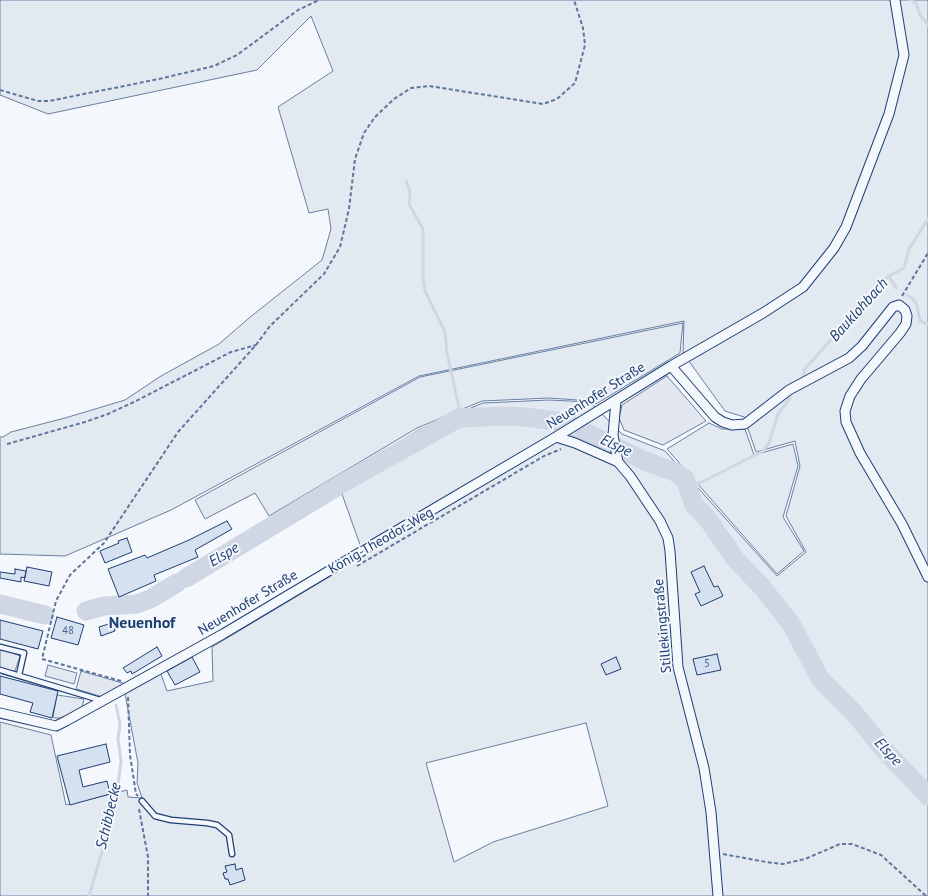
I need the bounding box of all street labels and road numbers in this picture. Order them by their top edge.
street label: Neuenhofer Straße [544,359,648,433]
street label: König-Theodor-Weg [326,504,436,578]
street label: Neuenhofer Straße [195,567,301,639]
street label: Stillekingstraße [651,578,675,674]

